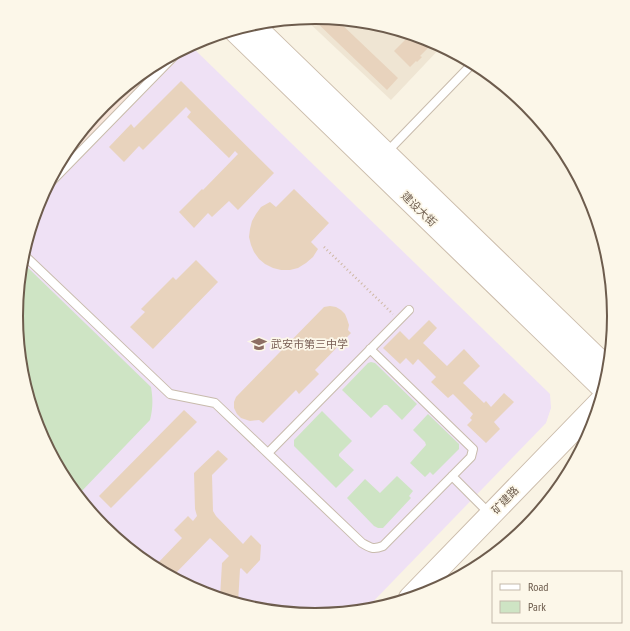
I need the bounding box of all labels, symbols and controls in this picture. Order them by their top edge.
street label: 建设大街 [398,189,440,229]
school or university icon: 武安市第三中学 [250,335,268,353]
place label: 武安市第三中学 [271,337,348,351]
street label: 矿建路 [489,483,521,517]
legend [492,571,622,623]
text: Road [528,579,548,594]
text: Park [528,599,546,614]

